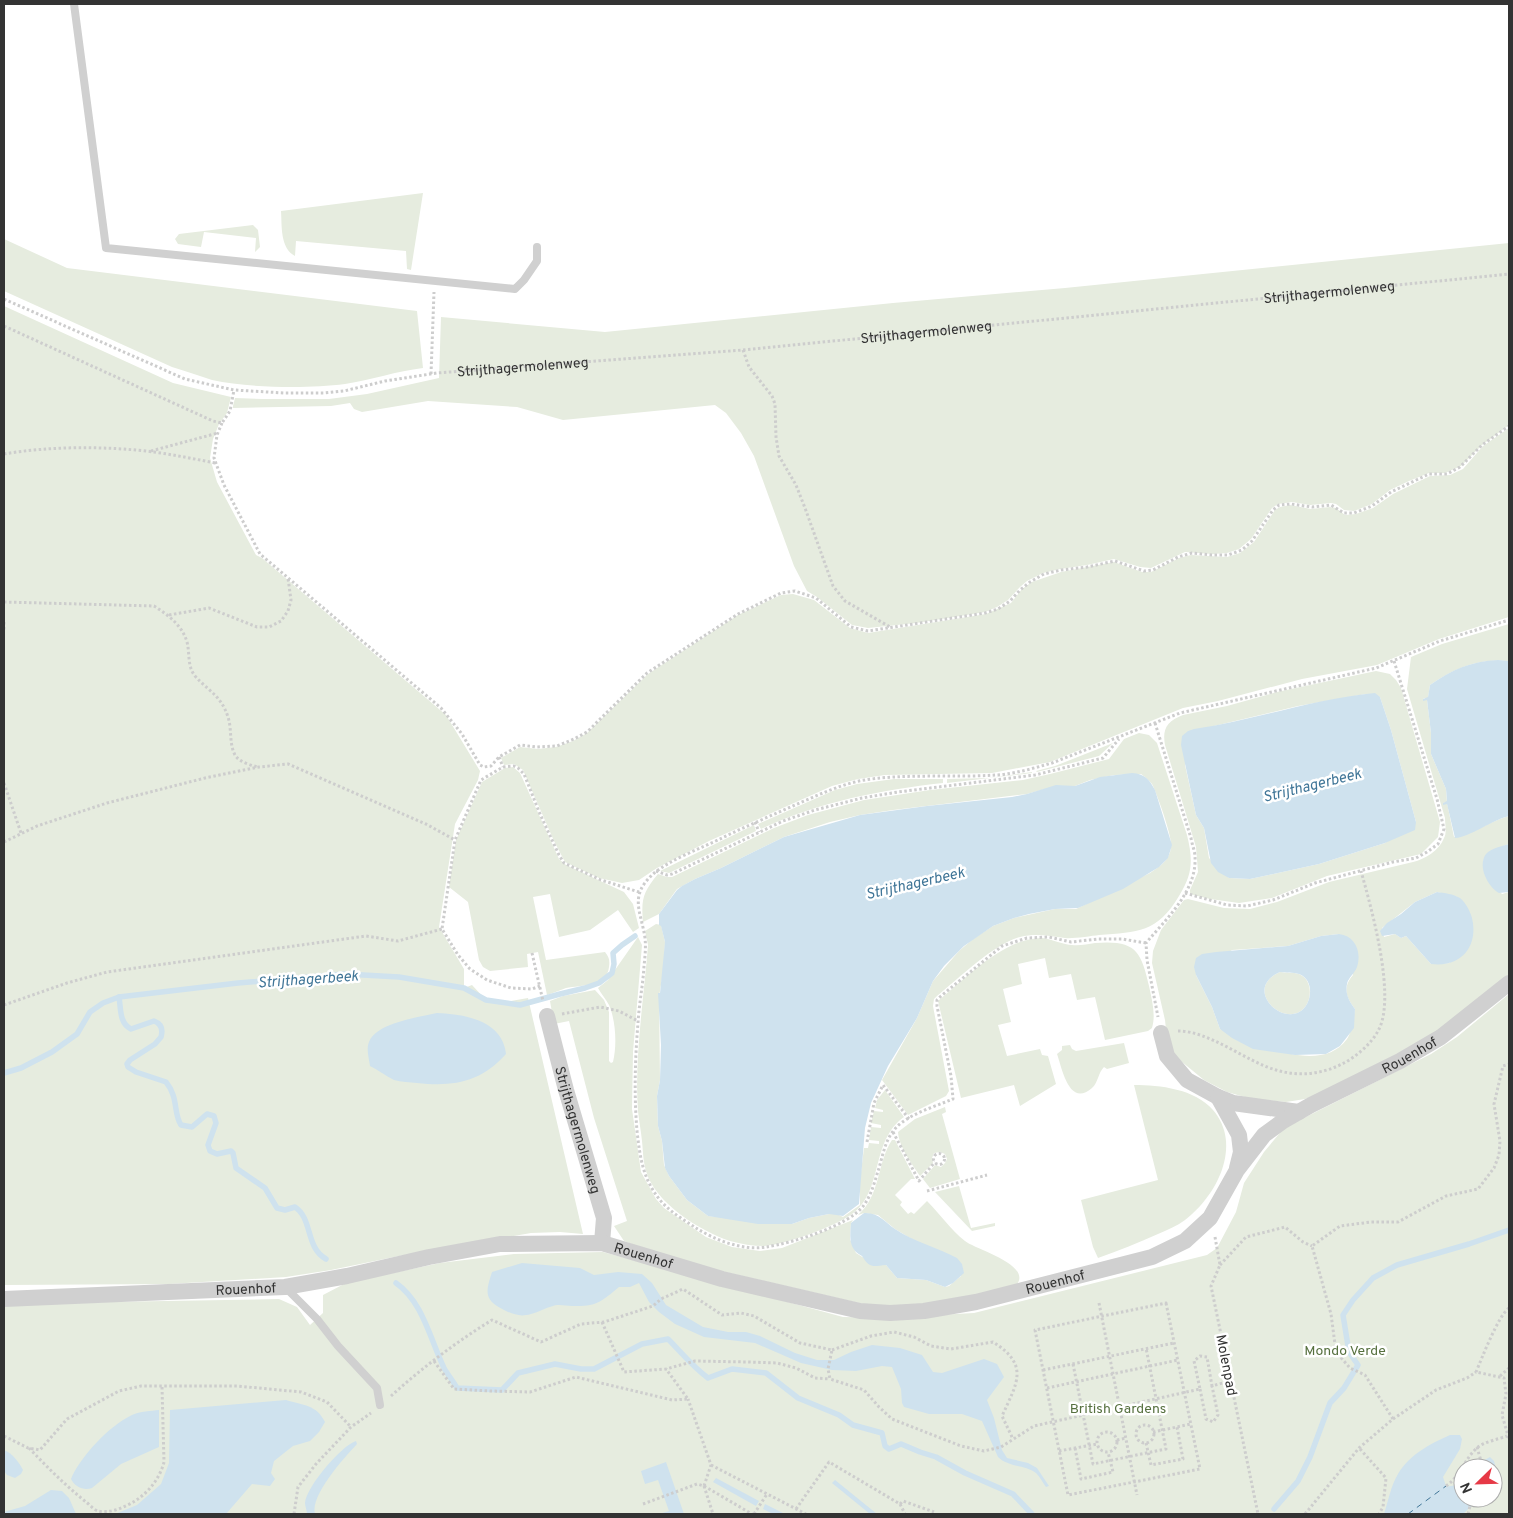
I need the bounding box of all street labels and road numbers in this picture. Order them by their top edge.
street label: Strijthagermolenweg [1263,278,1396,308]
street label: Strijthagermolenweg [860,318,993,348]
street label: Strijthagermolenweg [456,355,589,381]
street label: Rouenhof [1379,1034,1441,1079]
street label: Strijthagermolenweg [550,1065,603,1196]
street label: Rouenhof [612,1240,675,1274]
street label: Rouenhof [1024,1267,1087,1299]
street label: Rouenhof [215,1280,277,1300]
street label: Molenpad [1211,1333,1240,1397]

